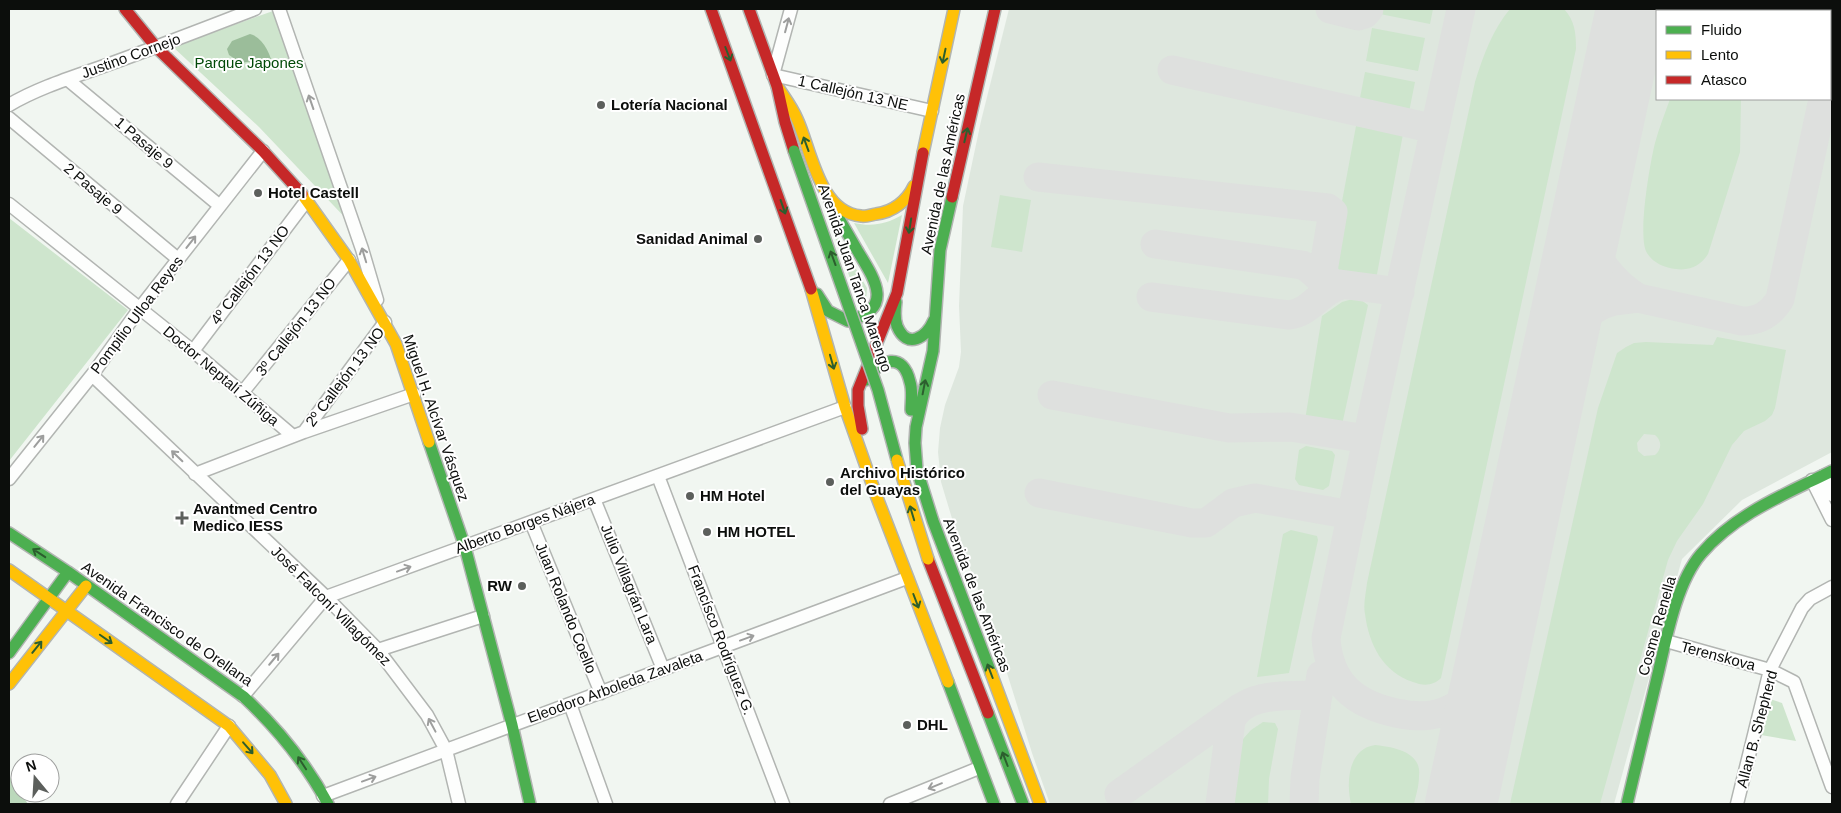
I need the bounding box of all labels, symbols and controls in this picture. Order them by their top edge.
legend [1656,10,1831,100]
one-way arrow [782,17,792,33]
text: Fluido [1701,21,1742,38]
street label: Justino Cornejo [79,30,183,81]
text: Lento [1701,46,1739,63]
one-way arrow [724,47,733,62]
one-way arrow [939,48,948,64]
park label: Parque Japones [194,54,304,71]
text: Atasco [1701,71,1747,88]
street label: 1 Callejón 13 NE [796,72,910,113]
street label: Avenida de las Américas [917,92,968,256]
one-way arrow [306,94,316,110]
place label: Lotería Nacional [611,96,728,113]
marker: Lotería Nacional [595,99,607,111]
street label: 1 Pasaje 9 [112,113,177,172]
one-way arrow [962,127,972,143]
one-way arrow [801,137,810,152]
street label: 2 Pasaje 9 [61,159,126,218]
street label: Avenida Juan Tanca Marengo [815,181,896,374]
place label: Hotel Castell [268,184,359,201]
marker: Hotel Castell [252,187,264,199]
one-way arrow [779,199,788,215]
one-way arrow [904,218,914,234]
street label: 4º Callejón 13 NO [207,222,292,328]
place label: Sanidad Animal [636,230,748,247]
marker: Sanidad Animal [752,233,764,245]
one-way arrow [186,236,197,249]
one-way arrow [359,248,369,264]
one-way arrow [828,251,837,266]
street label: Pompilio Ulloa Reyes [87,253,186,377]
street label: 3º Callejón 13 NO [252,274,339,379]
street label: Doctor Neptalí Zúñiga [160,322,283,429]
street label: 2º Callejón 13 NO [302,324,387,430]
street label: Miguel H. Alcívar Vásquez [400,332,473,503]
one-way arrow [828,354,838,370]
one-way arrow [920,380,929,396]
one-way arrow [34,434,45,447]
one-way arrow [171,450,183,462]
place label: Archivo Histórico del Guayas [840,464,965,498]
marker: Archivo Histórico del Guayas [824,476,836,488]
place label: HM Hotel [700,487,765,504]
street label: Alberto Borges Nájera [453,490,598,557]
marker: HM Hotel [684,490,696,502]
place label: Avantmed Centro Medico IESS [193,500,317,534]
one-way arrow [907,506,917,522]
marker: Avantmed Centro Medico IESS [175,511,189,525]
street label: Avenida de las Américas [940,515,1015,674]
street label: Julio Villagrán Lara [598,522,661,647]
place label: HM HOTEL [717,523,795,540]
marker: HM HOTEL [701,526,713,538]
street label: Juan Rolando Coello [532,540,600,676]
street label: José Falconí Villagómez [268,542,395,669]
one-way arrow [32,547,46,557]
street label: Avenida Francisco de Orellana [79,558,257,690]
street label: Francísco Rodríguez G. [685,562,758,717]
one-way arrow [395,564,411,573]
street label: Cosme Renella [1634,574,1679,677]
place label: RW [487,577,513,594]
marker: RW [516,580,528,592]
one-way arrow [912,593,921,608]
one-way arrow [739,633,754,642]
one-way arrow [98,634,112,644]
street label: Terenskova [1679,637,1758,674]
one-way arrow [32,641,43,654]
street label: Eleodoro Arboleda Zavaleta [525,647,705,726]
one-way arrow [269,652,280,665]
one-way arrow [985,664,995,679]
street label: Allan B. Shepherd [1733,668,1780,789]
place label: DHL [917,716,948,733]
one-way arrow [427,719,437,733]
marker: DHL [901,719,913,731]
one-way arrow [242,742,253,755]
one-way arrow [1000,752,1010,767]
north arrow [10,753,60,803]
text: N [24,756,38,775]
one-way arrow [297,756,307,770]
one-way arrow [361,774,376,783]
one-way arrow [928,782,943,791]

